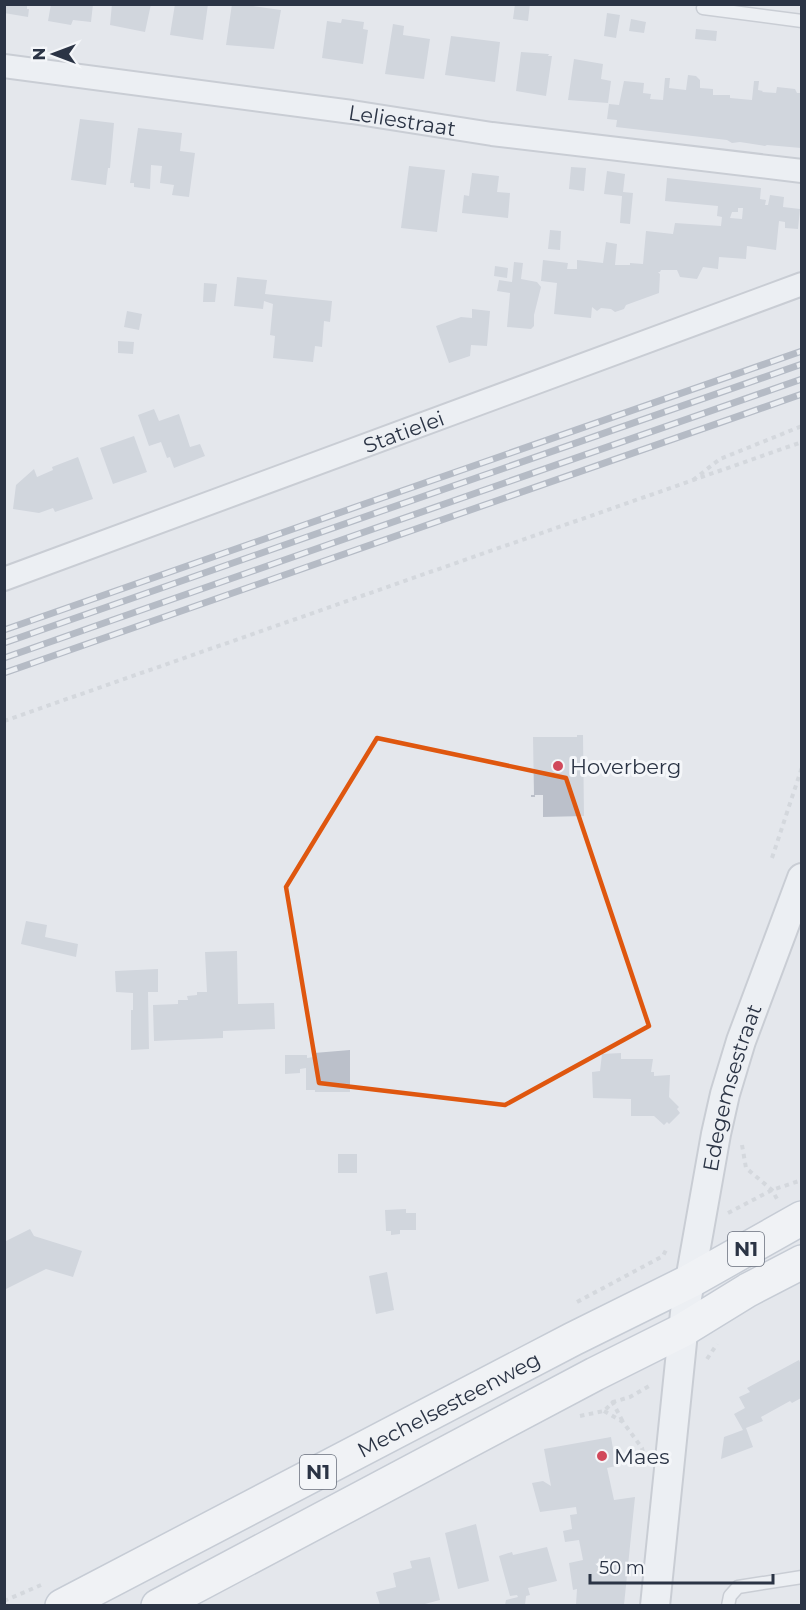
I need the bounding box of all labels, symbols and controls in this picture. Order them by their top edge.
north arrow [24,24,84,84]
text: N [30,48,49,60]
street label: Leliestraat [347,99,458,141]
street label: Statielei [360,405,447,458]
place label: Hoverberg [570,754,681,779]
marker: Hoverberg [551,759,565,773]
street label: Edegemsestraat [697,1000,766,1173]
road number: N1 [728,1232,764,1266]
street label: Mechelsesteenweg [353,1346,544,1462]
place label: Maes [614,1444,669,1469]
marker: Maes [595,1449,609,1463]
road number: N1 [300,1455,336,1489]
scale bar [590,1547,773,1585]
text: 50 m [599,1557,645,1579]

